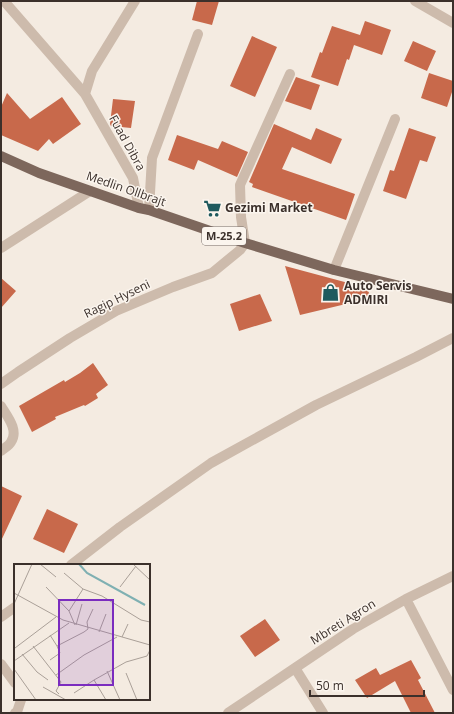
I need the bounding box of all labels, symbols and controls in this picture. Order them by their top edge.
street label: Fuad Dibra [105,112,150,174]
street label: Medlin Ollbrajt [84,167,168,210]
supermarket icon: Gezimi Market [202,198,222,218]
place label: Gezimi Market [225,199,313,216]
road number: M-25.2 [202,227,246,245]
street label: Ragip Hyseni [81,275,153,322]
place label: Auto Servis ADMIRI [344,277,412,308]
shop icon: Auto Servis ADMIRI [321,283,341,303]
inset map [14,564,150,700]
street label: Mbreti Agron [307,595,379,648]
scale bar [310,672,424,698]
text: 50 m [316,677,344,694]

